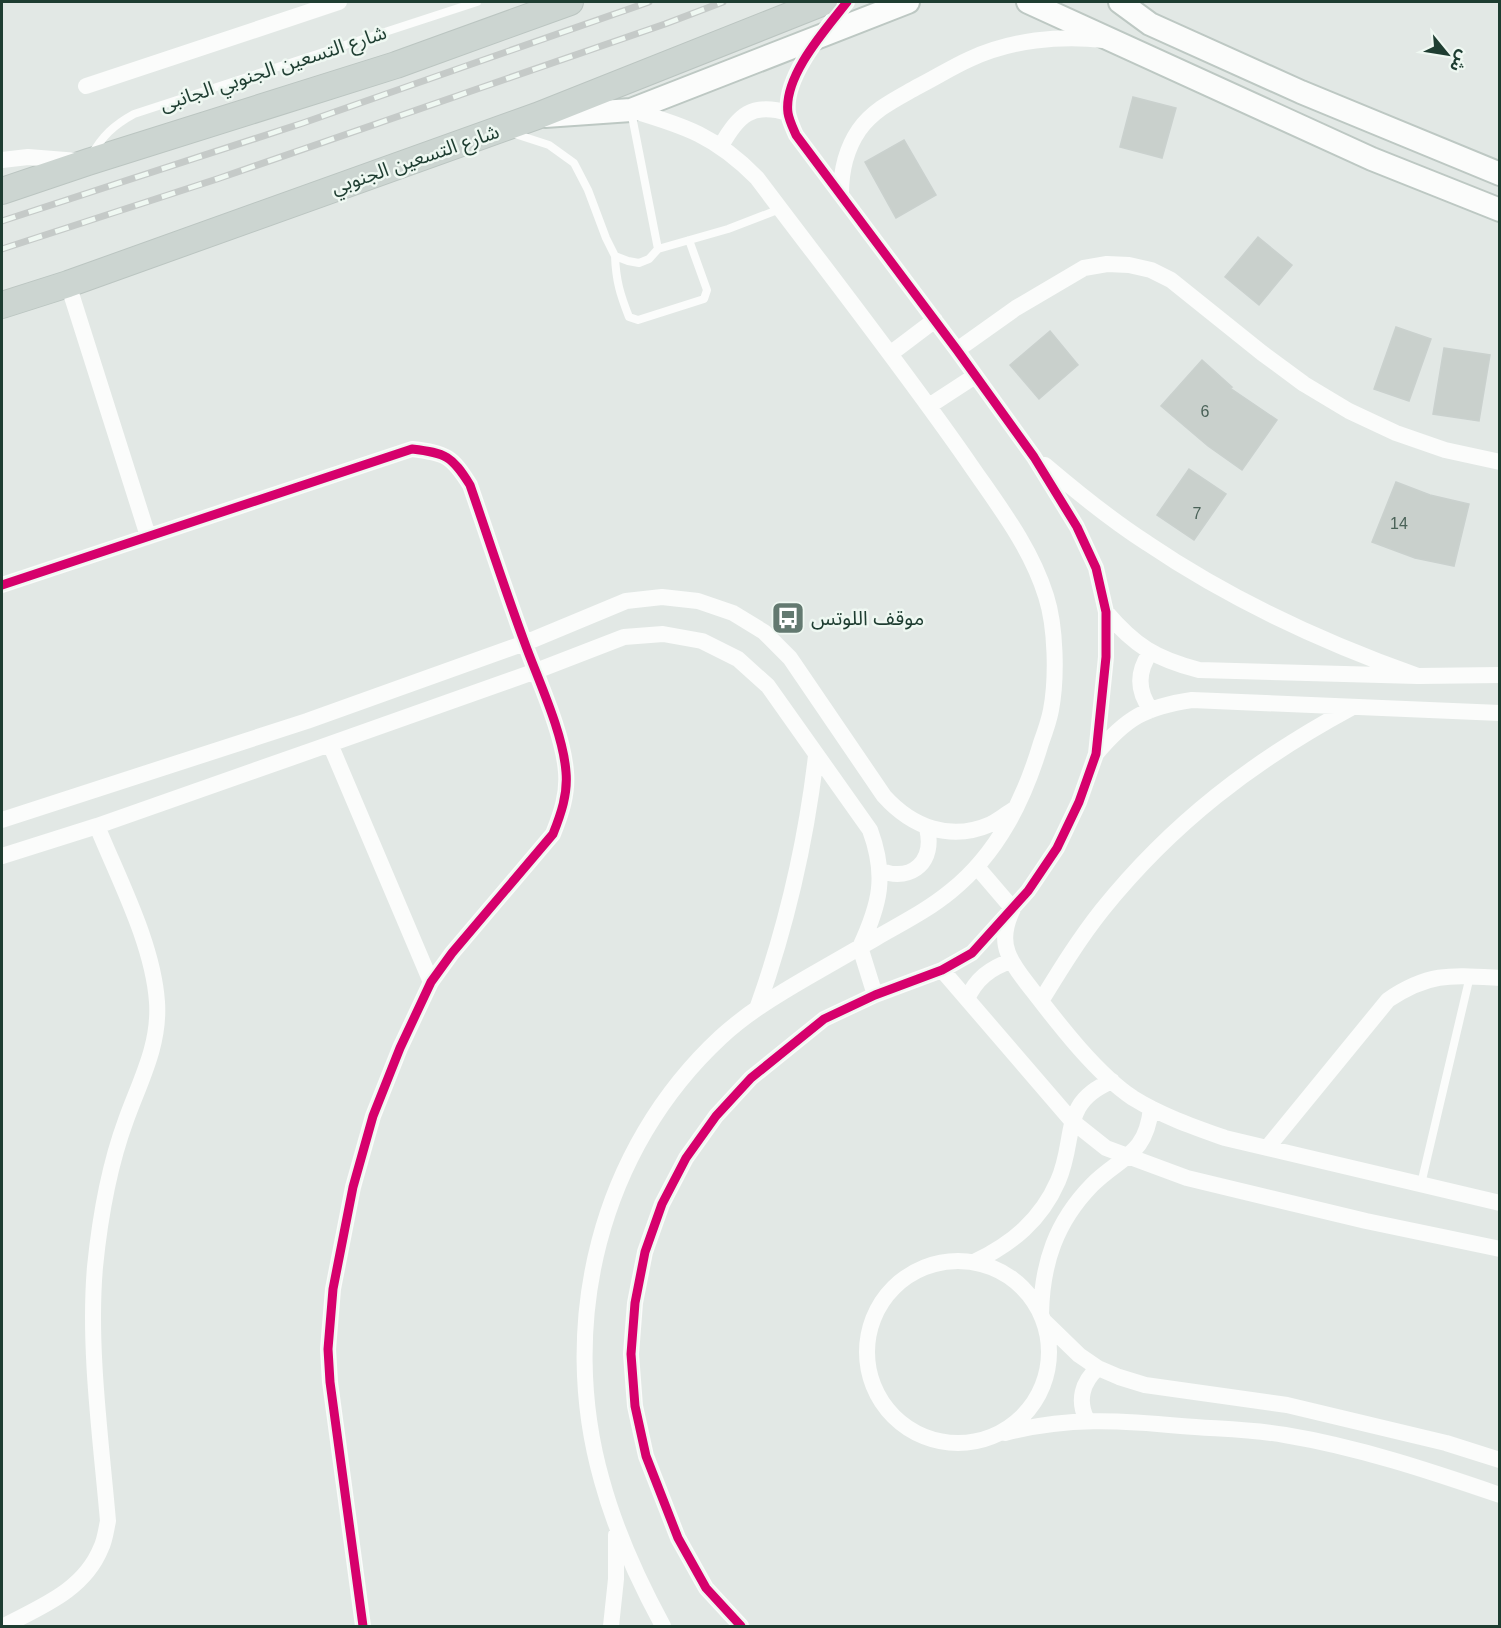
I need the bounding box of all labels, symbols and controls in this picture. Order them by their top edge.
street label: شارع التسعين الجنوبي الجانبى [157,21,391,120]
north arrow [1417,24,1477,84]
text: ش [1446,47,1472,75]
street label: شارع التسعين الجنوبي [328,120,503,202]
house number: 6 [1201,403,1210,420]
house number: 7 [1193,505,1202,522]
house number: 14 [1390,515,1408,532]
bus stop icon: موقف اللوتس [770,600,806,636]
place label: موقف اللوتس [811,607,924,630]

